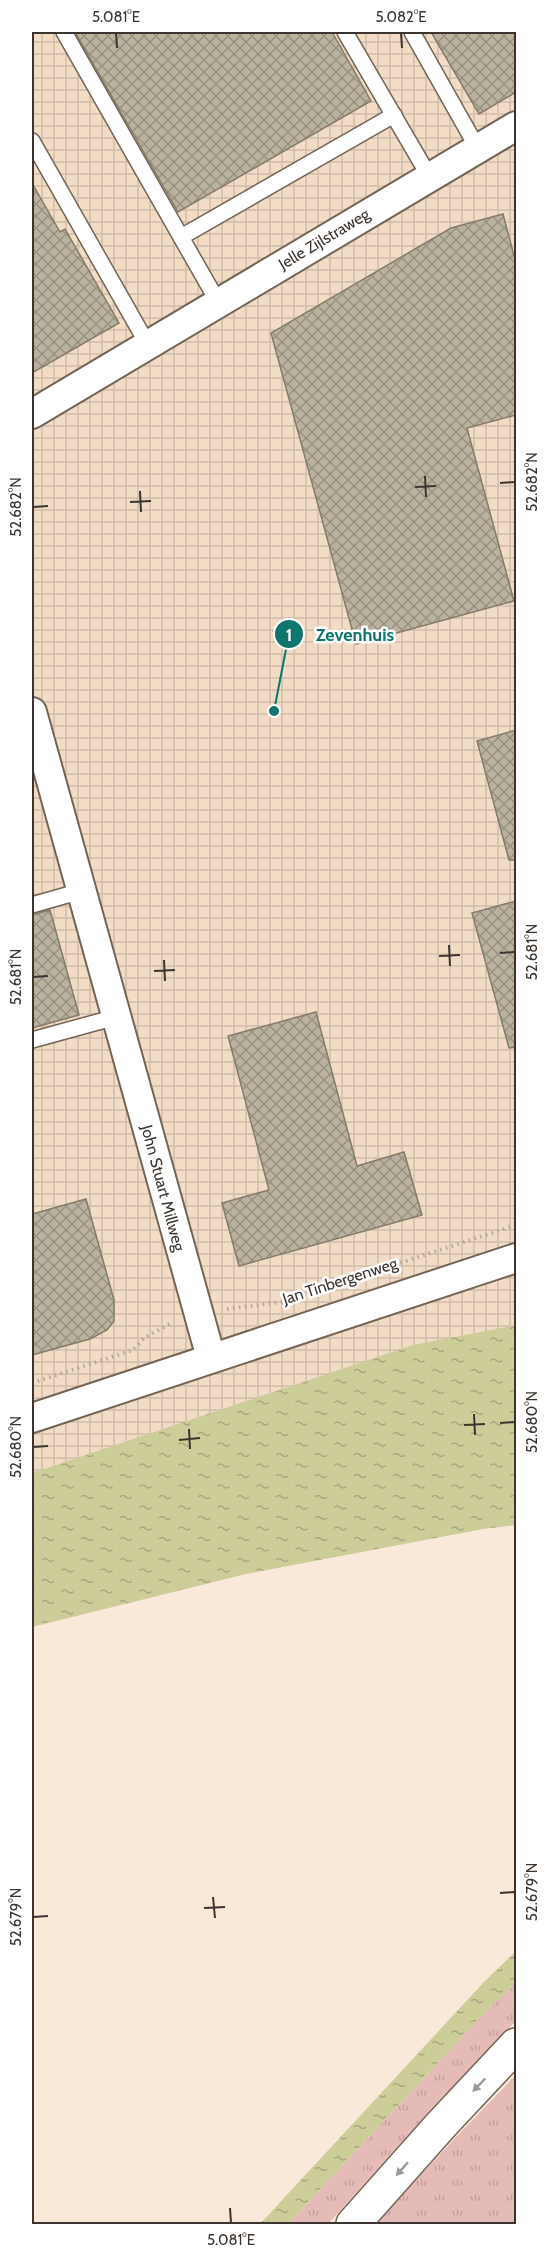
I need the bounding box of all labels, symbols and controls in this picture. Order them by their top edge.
text: 5.081°E [92,8,140,26]
text: 5.082°E [375,8,427,26]
street label: Jelle Zijlstraweg [274,204,374,274]
text: 52.682°N [523,452,541,512]
text: 52.682°N [7,477,25,537]
callout: Zevenhuis [274,616,406,652]
text: 1 [286,624,292,646]
text: Zevenhuis [316,624,395,646]
text: 52.681°N [523,924,541,980]
text: 52.681°N [7,949,25,1005]
street label: John Stuart Millweg [137,1122,189,1254]
street label: Jan Tinbergenweg [279,1253,401,1309]
text: 52.680°N [523,1391,541,1453]
text: 52.680°N [7,1416,25,1478]
text: 52.679°N [523,1863,541,1921]
text: 52.679°N [7,1888,25,1946]
one-way arrow [472,2078,486,2092]
one-way arrow [396,2161,409,2176]
text: 5.081°E [207,2231,255,2249]

